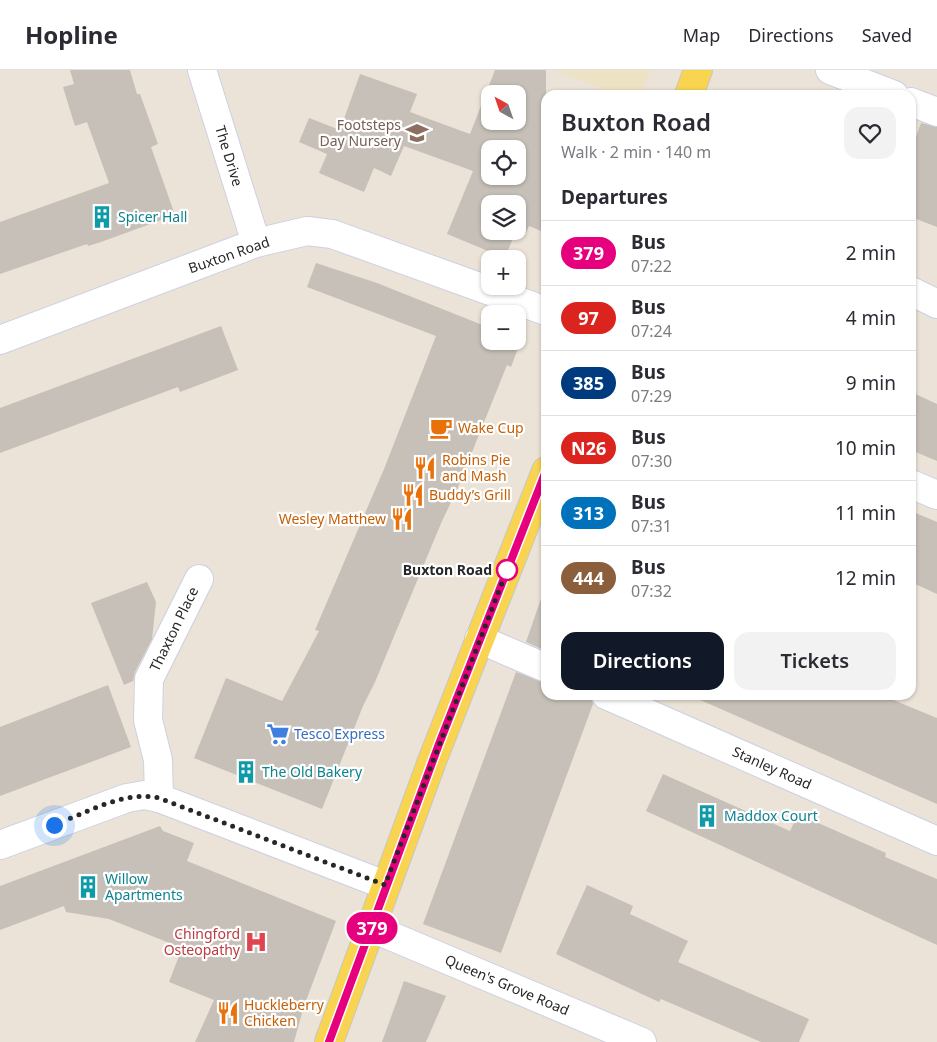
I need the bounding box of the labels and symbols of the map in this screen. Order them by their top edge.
north arrow [481,85,526,130]
place label: Footsteps Day Nursery [320,115,402,150]
school or university icon: Footsteps Day Nursery [404,120,430,146]
street label: The Drive [211,123,248,189]
building icon: Spicer Hall [89,204,115,230]
place label: Spicer Hall [118,207,187,226]
street label: Buxton Road [186,232,272,277]
cafe icon: Wake Cup [428,415,454,441]
place label: Wake Cup [458,418,524,437]
place label: Robins Pie and Mash [442,450,510,485]
restaurant icon: Robins Pie and Mash [412,455,438,481]
restaurant icon: Buddy’s Grill [400,482,426,508]
place label: Buddy’s Grill [429,485,511,504]
restaurant icon: Wesley Matthew [389,506,415,532]
place label: Wesley Matthew [279,509,386,528]
marker: Buxton Road [496,559,518,581]
place label: Buxton Road [403,560,492,579]
street label: Thaxton Place [145,583,202,674]
supermarket icon: Tesco Express [265,721,291,747]
place label: Tesco Express [294,724,385,743]
street label: Stanley Road [730,742,815,793]
building icon: The Old Bakery [233,759,259,785]
place label: The Old Bakery [262,762,363,781]
building icon: Maddox Court [694,803,720,829]
place label: Maddox Court [724,806,818,825]
your location [42,813,67,838]
place label: Willow Apartments [105,869,183,904]
building icon: Willow Apartments [75,874,101,900]
line badge: 379 [343,912,401,944]
place label: Chingford Osteopathy [164,924,241,959]
hospital icon: Chingford Osteopathy [243,929,269,955]
street label: Queen's Grove Road [442,950,572,1019]
place label: Huckleberry Chicken [244,995,325,1030]
restaurant icon: Huckleberry Chicken [215,1000,241,1026]

